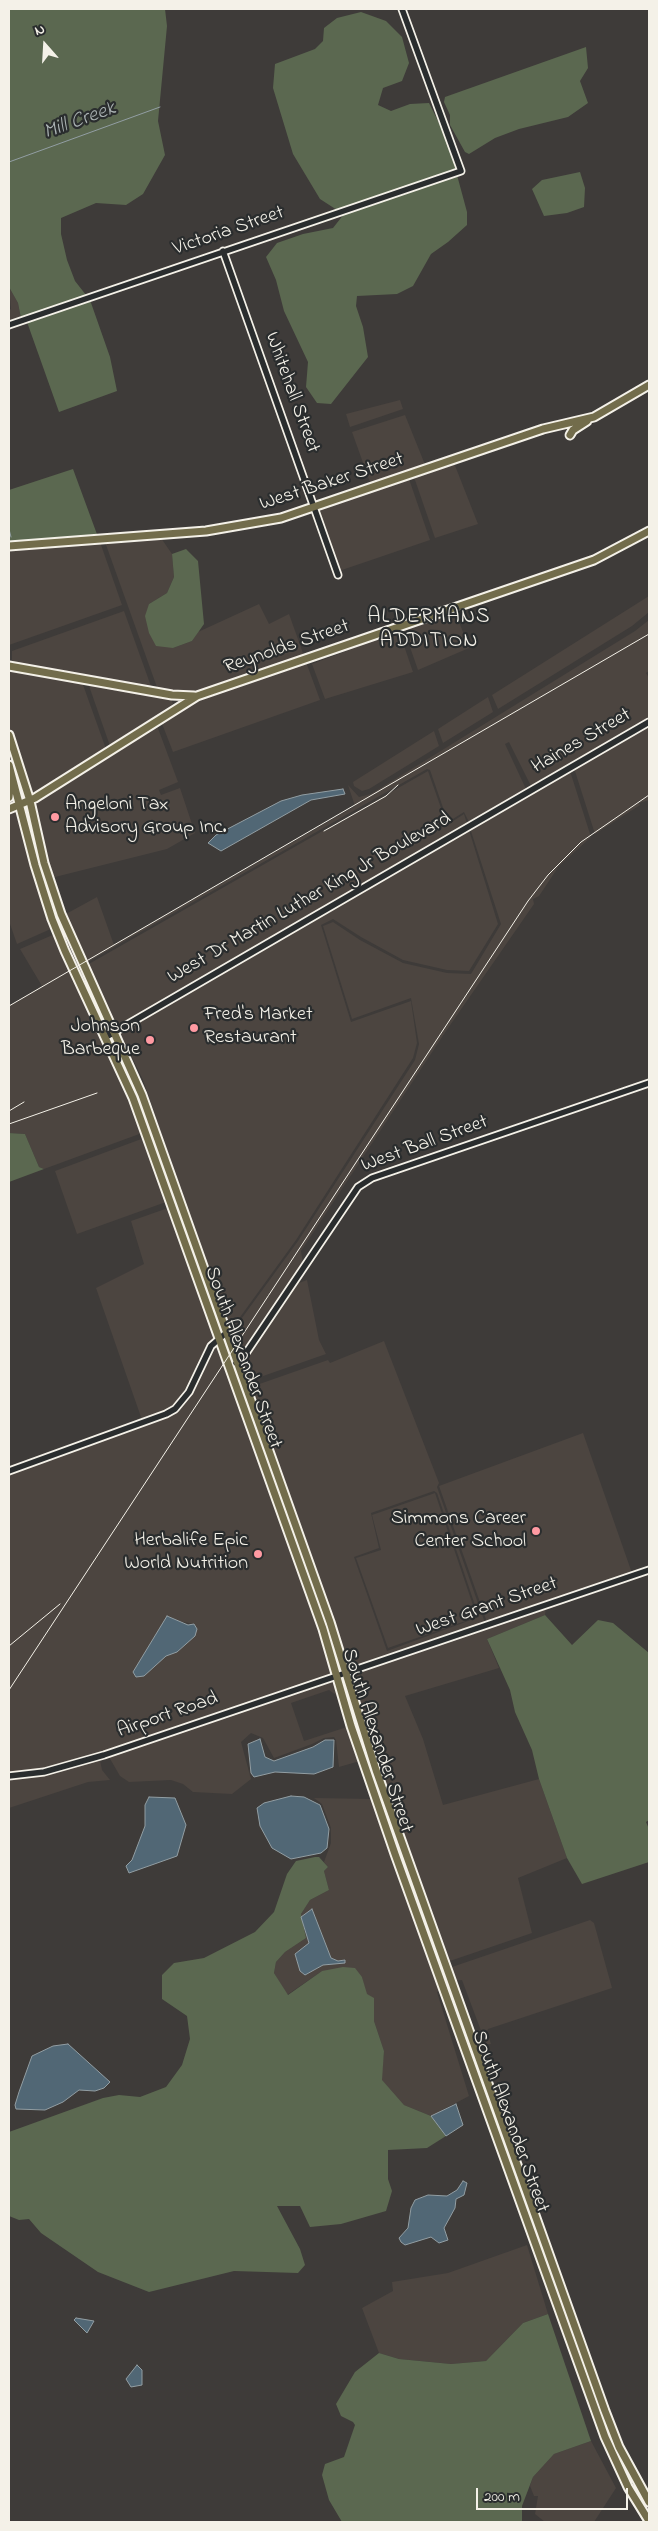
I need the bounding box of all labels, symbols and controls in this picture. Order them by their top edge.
text: N [32,19,48,42]
north arrow [20,20,70,70]
water label: Mill Creek [41,97,119,147]
street label: Victoria Street [170,202,288,262]
street label: Whitehall Street [258,329,324,457]
street label: West Baker Street [257,448,407,518]
district label: ALDERMANS ADDITION [366,606,492,656]
street label: Reynolds Street [221,615,353,681]
street label: Haines Street [528,704,636,780]
place label: Angeloni Tax Advisory Group Inc. [65,794,227,841]
street label: West Dr Martin Luther King Jr Boulevard [164,808,456,990]
marker: Angeloni Tax Advisory Group Inc. [49,811,61,823]
place label: Fred's Market Restaurant [204,1004,313,1051]
place label: Johnson Barbeque [61,1016,140,1063]
marker: Fred's Market Restaurant [188,1022,200,1034]
marker: Johnson Barbeque [144,1034,156,1046]
street label: West Ball Street [359,1111,491,1179]
street label: South Alexander Street [198,1264,286,1452]
place label: Simmons Career Center School [391,1508,526,1555]
marker: Simmons Career Center School [530,1525,542,1537]
place label: Herbalife Epic World Nutrition [124,1530,248,1577]
marker: Herbalife Epic World Nutrition [252,1548,264,1560]
street label: West Grant Street [413,1573,561,1643]
street label: South Alexander Street [335,1646,417,1836]
street label: Airport Road [115,1688,221,1744]
street label: South Alexander Street [465,2028,553,2216]
scale bar [478,2478,630,2510]
text: 200 m [484,2486,520,2508]

